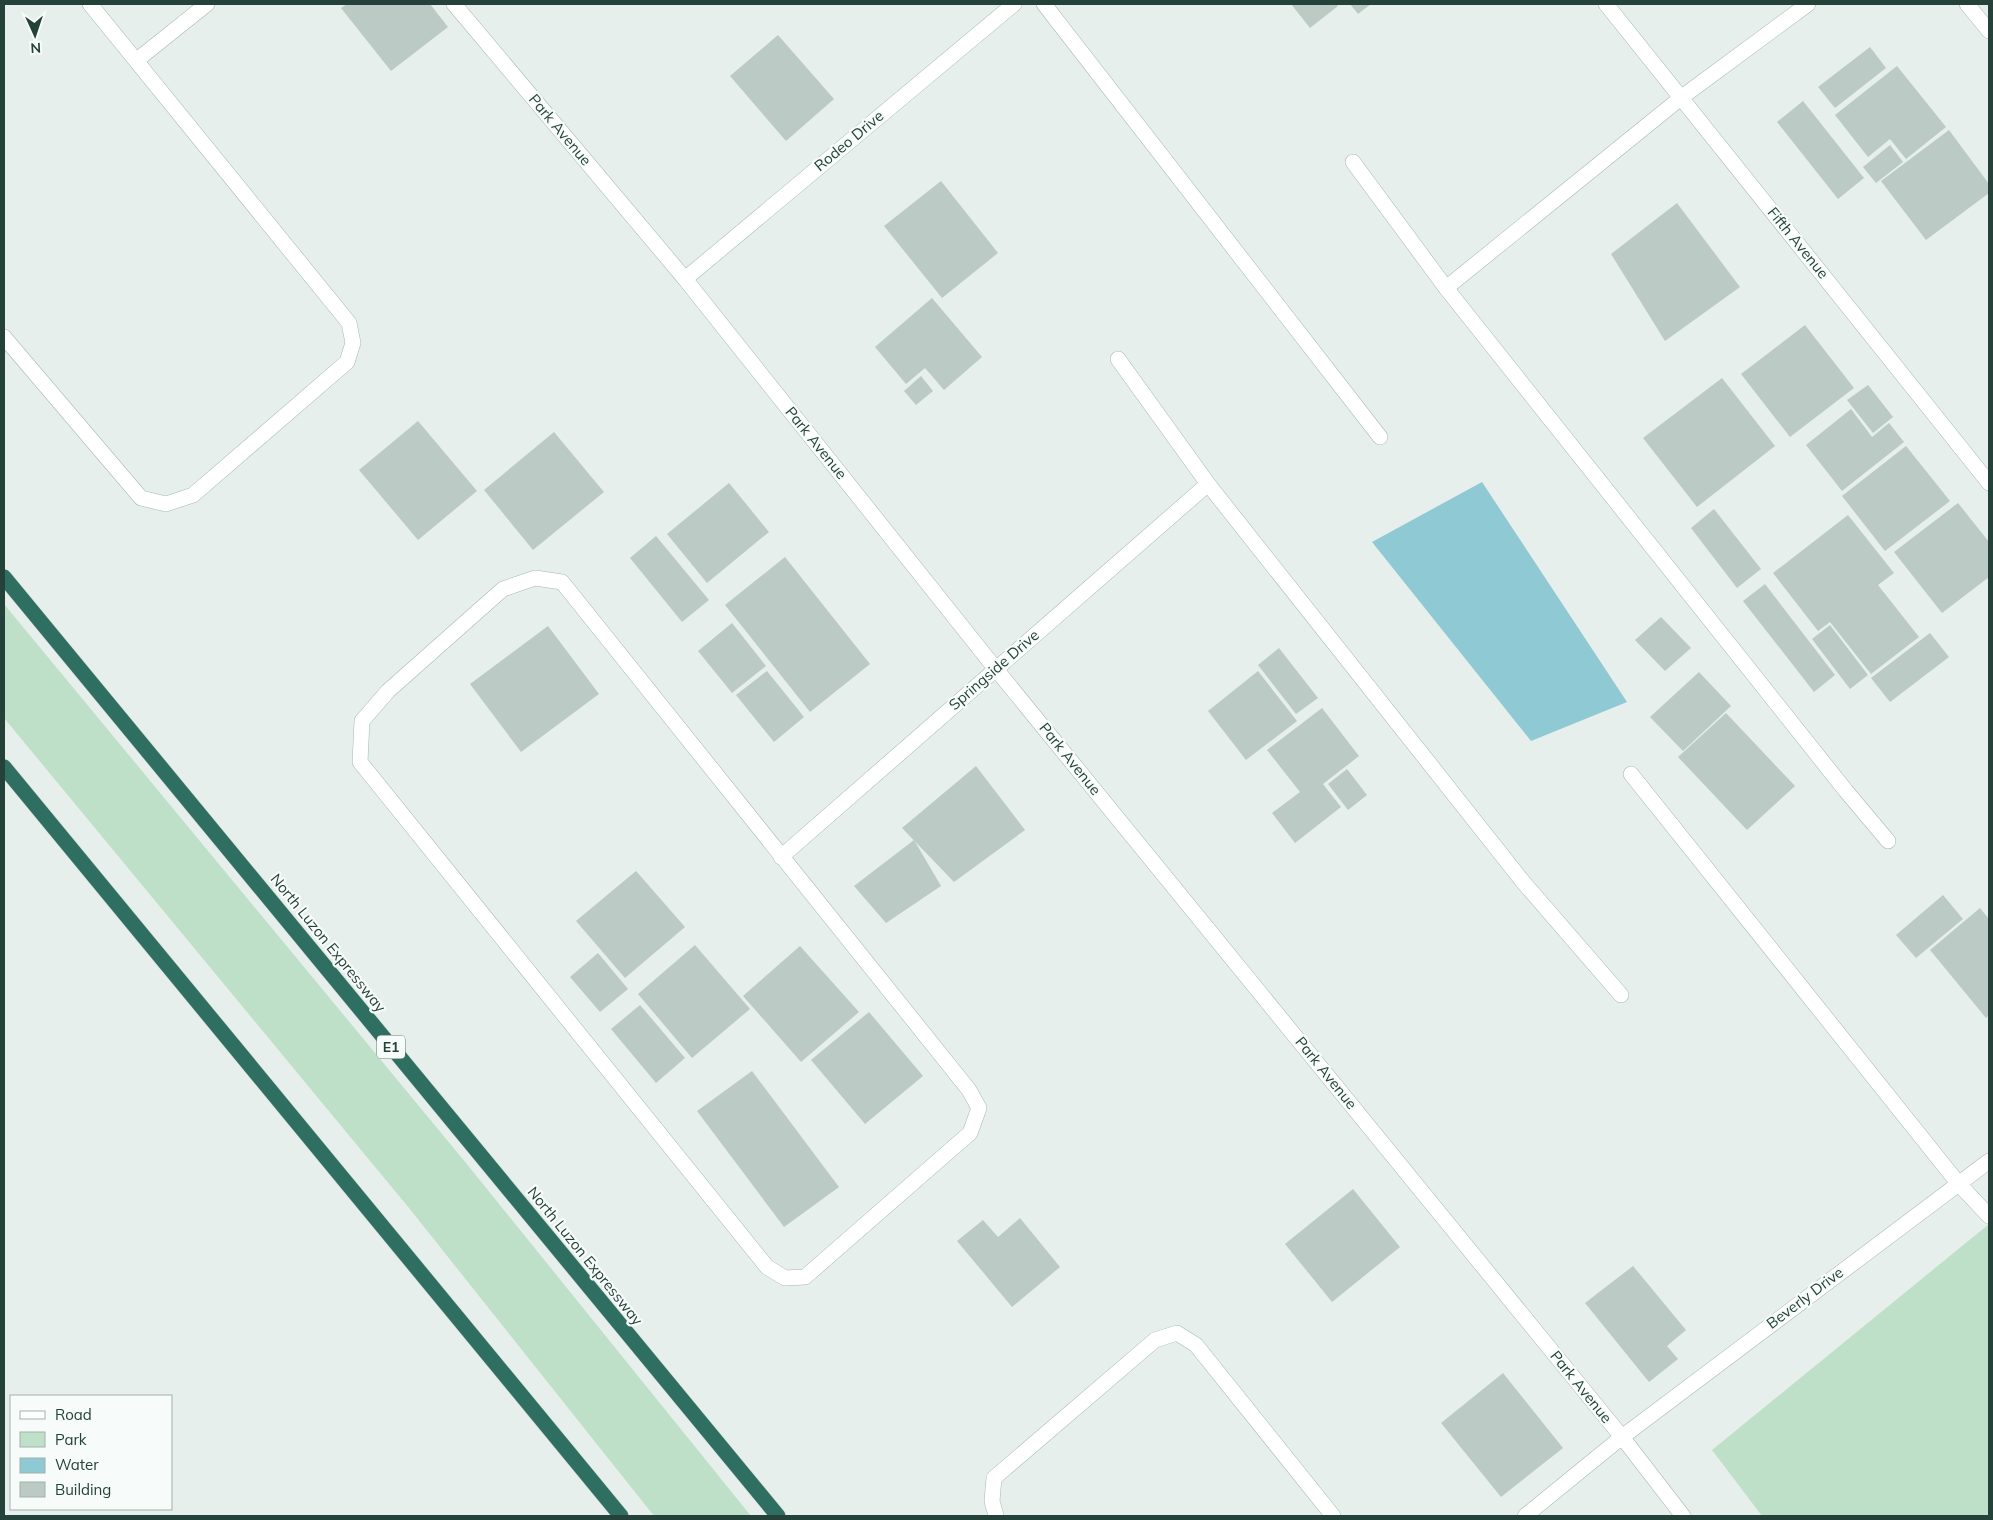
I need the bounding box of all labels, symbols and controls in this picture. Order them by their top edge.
north arrow [10,10,60,60]
text: N [30,39,41,57]
street label: Park Avenue [525,90,596,169]
street label: Rodeo Drive [810,106,887,175]
street label: Fifth Avenue [1764,203,1833,282]
street label: Park Avenue [781,403,851,483]
street label: Springside Drive [945,625,1043,714]
street label: Park Avenue [1035,719,1105,799]
street label: North Luzon Expressway [267,869,390,1016]
street label: Park Avenue [1291,1033,1361,1113]
road number: E1 [377,1036,405,1058]
street label: North Luzon Expressway [524,1182,647,1329]
street label: Beverly Drive [1762,1263,1847,1333]
street label: Park Avenue [1546,1347,1616,1427]
legend [10,1395,172,1510]
text: Road [55,1405,92,1424]
text: Park [55,1430,87,1449]
text: Water [55,1455,99,1474]
text: Building [55,1480,111,1499]

